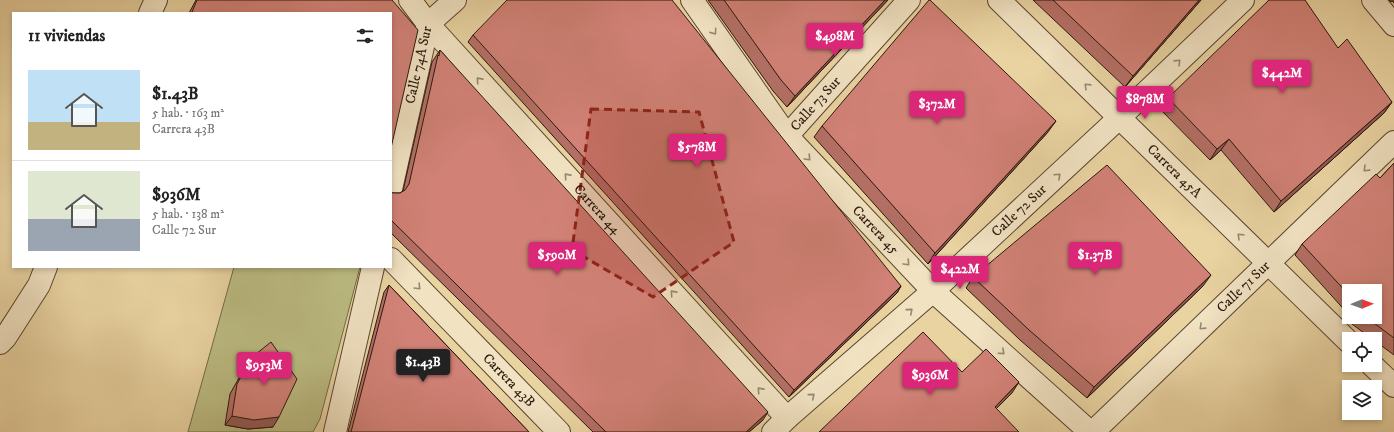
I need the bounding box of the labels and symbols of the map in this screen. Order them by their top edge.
pin: $498M [807,23,863,57]
street label: Calle 74A Sur [401,24,436,106]
one-way arrow [709,28,717,35]
one-way arrow [1173,59,1181,67]
pin: $442M [1254,60,1310,94]
street label: Calle 73 Sur [786,72,845,135]
one-way arrow [477,77,484,85]
one-way arrow [1084,84,1092,91]
pin: $878M [1117,86,1173,120]
pin: $372M [909,91,965,125]
pin: $578M [669,134,725,168]
street label: Carrera 45A [1143,140,1206,203]
one-way arrow [804,154,811,161]
one-way arrow [1363,164,1371,172]
one-way arrow [1053,173,1060,180]
one-way arrow [565,174,572,181]
street label: Calle 72 Sur [988,180,1051,241]
street label: Carrera 44 [570,181,625,239]
street label: Carrera 45 [848,202,903,258]
one-way arrow [1237,233,1245,241]
pin: $590M [529,242,585,276]
pin: $1.37B [1062,242,1128,276]
pin: $422M [932,256,988,290]
street label: Calle 71 Sur [1213,257,1275,317]
one-way arrow [902,258,910,266]
one-way arrow [413,282,421,290]
north arrow [1342,284,1382,324]
one-way arrow [671,291,678,298]
one-way arrow [906,309,913,316]
one-way arrow [1199,322,1207,330]
one-way arrow [997,347,1005,355]
pin: $1.43B [390,349,456,383]
street label: Carrera 43B [479,350,539,411]
pin: $953M [236,352,292,386]
pin: $936M [902,362,958,396]
one-way arrow [758,387,765,394]
one-way arrow [808,394,815,401]

